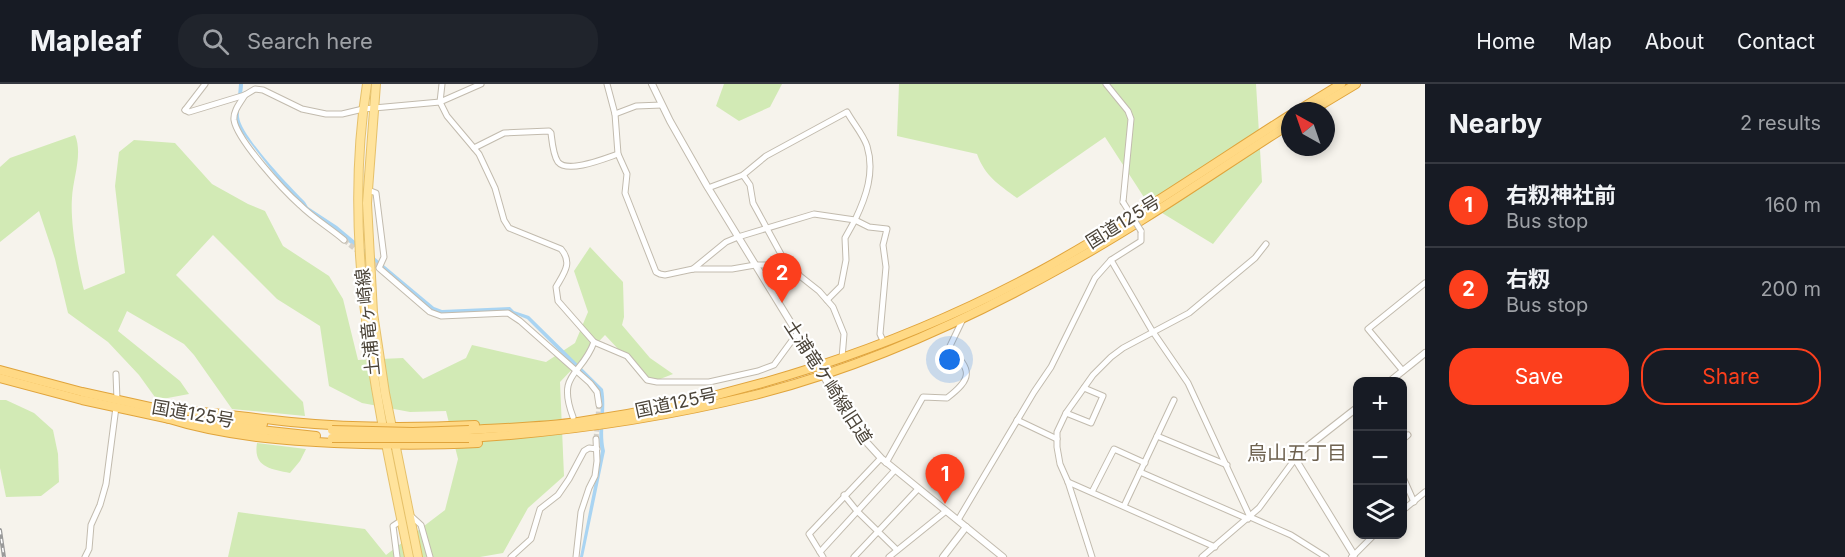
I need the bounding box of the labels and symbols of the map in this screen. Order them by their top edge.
north arrow [1281,102,1335,156]
street label: 国道125号 [1082,191,1164,253]
pin: 2 [762,254,802,303]
street label: 土浦竜ヶ崎線 [351,267,384,377]
street label: 土浦竜ケ崎線旧道 [780,316,876,448]
your location [935,345,964,374]
street label: 国道125号 [633,384,719,421]
street label: 国道125号 [150,396,236,431]
district label: 烏山五丁目 [1247,441,1347,465]
pin: 1 [926,454,964,504]

